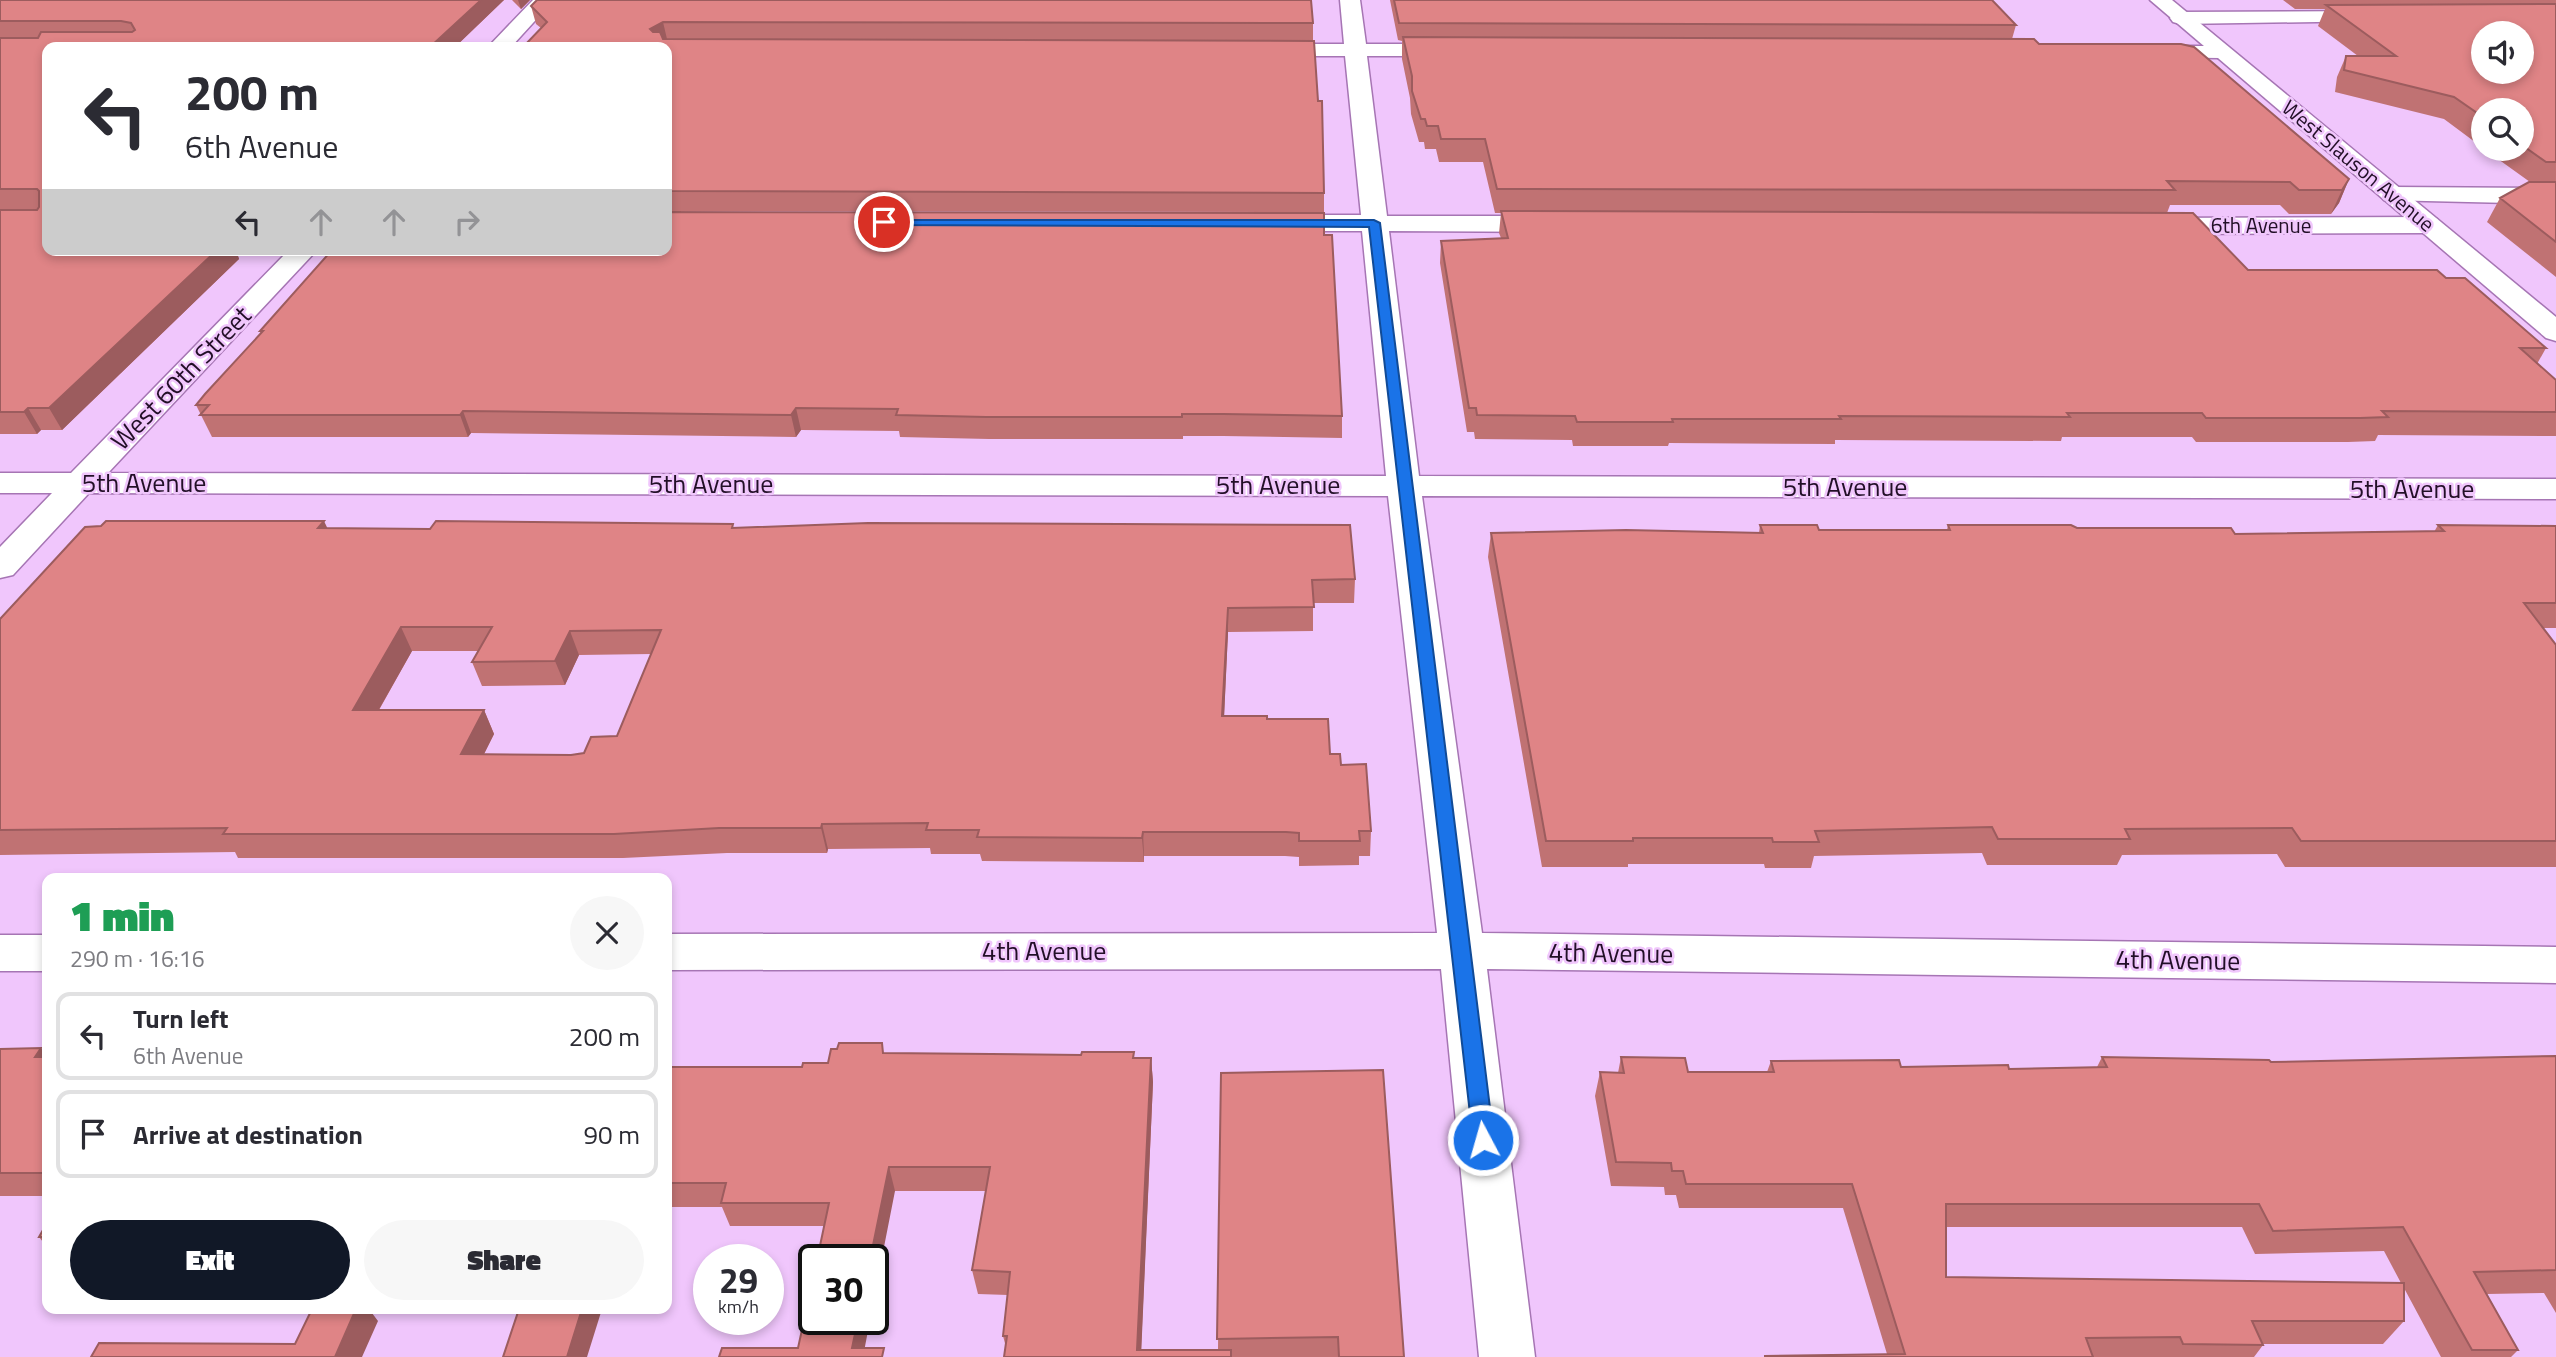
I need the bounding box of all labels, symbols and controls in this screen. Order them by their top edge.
map controls [2471,21,2534,161]
button: sound [2471,21,2534,84]
text: 200 m [185,54,319,129]
icon: left [70,70,161,161]
street label: West Slauson Avenue [2275,92,2442,239]
button: search [2471,98,2534,161]
text: 6th Avenue [185,122,338,170]
pin [854,192,914,252]
icon: left [229,203,267,241]
icon: ahead [302,203,340,241]
icon: ahead [375,203,413,241]
icon: right [448,203,486,241]
icon: arrive [865,203,903,241]
street label: 6th Avenue [2211,209,2311,241]
street label: West 60th Street [101,297,260,459]
street label: 5th Avenue [82,463,206,502]
street label: 5th Avenue [649,464,773,503]
street label: 5th Avenue [1216,465,1340,504]
street label: 5th Avenue [1783,467,1907,506]
street label: 5th Avenue [2350,469,2474,508]
text: 1 min [70,883,174,947]
button: close [570,896,644,970]
street label: 4th Avenue [982,931,1106,970]
street label: 4th Avenue [1548,932,1674,973]
street label: 4th Avenue [2115,939,2241,980]
text: 290 m · 16:16 [70,941,205,976]
text: Turn left [133,999,228,1038]
icon: left [74,1017,112,1055]
text: 200 m [569,1017,640,1056]
text: 6th Avenue [133,1038,243,1073]
position arrow [1446,1103,1520,1177]
icon: arrive [74,1115,112,1153]
text: Arrive at destination [133,1115,363,1154]
text: 90 m [583,1115,640,1154]
button: Exit [70,1220,350,1300]
button: Share [364,1220,644,1300]
speed limit sign: 30 [798,1244,889,1335]
text: 29 [719,1253,758,1307]
text: km/h [718,1293,759,1320]

